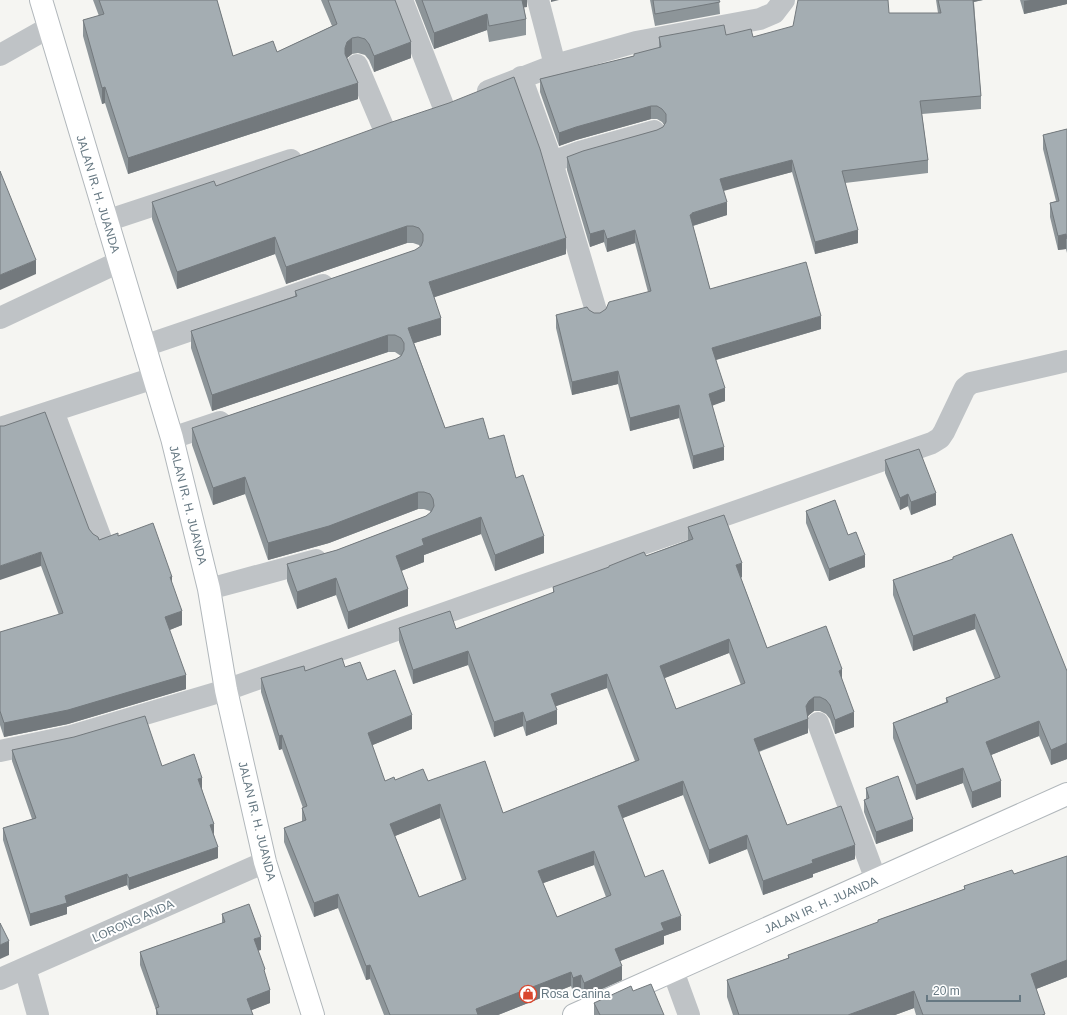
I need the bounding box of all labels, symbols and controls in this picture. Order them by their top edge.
street label: JALAN IR. H. JUANDA [73,133,123,255]
street label: JALAN IR. H. JUANDA [166,444,210,566]
street label: JALAN IR. H. JUANDA [235,760,279,882]
street label: JALAN IR. H. JUANDA [762,874,880,936]
street label: LORONG ANDA [90,897,176,945]
scale bar [927,977,1020,1003]
shop icon: Rosa Canina [518,984,538,1004]
text: 20 m [933,984,960,998]
place label: Rosa Canina [541,987,611,1001]

